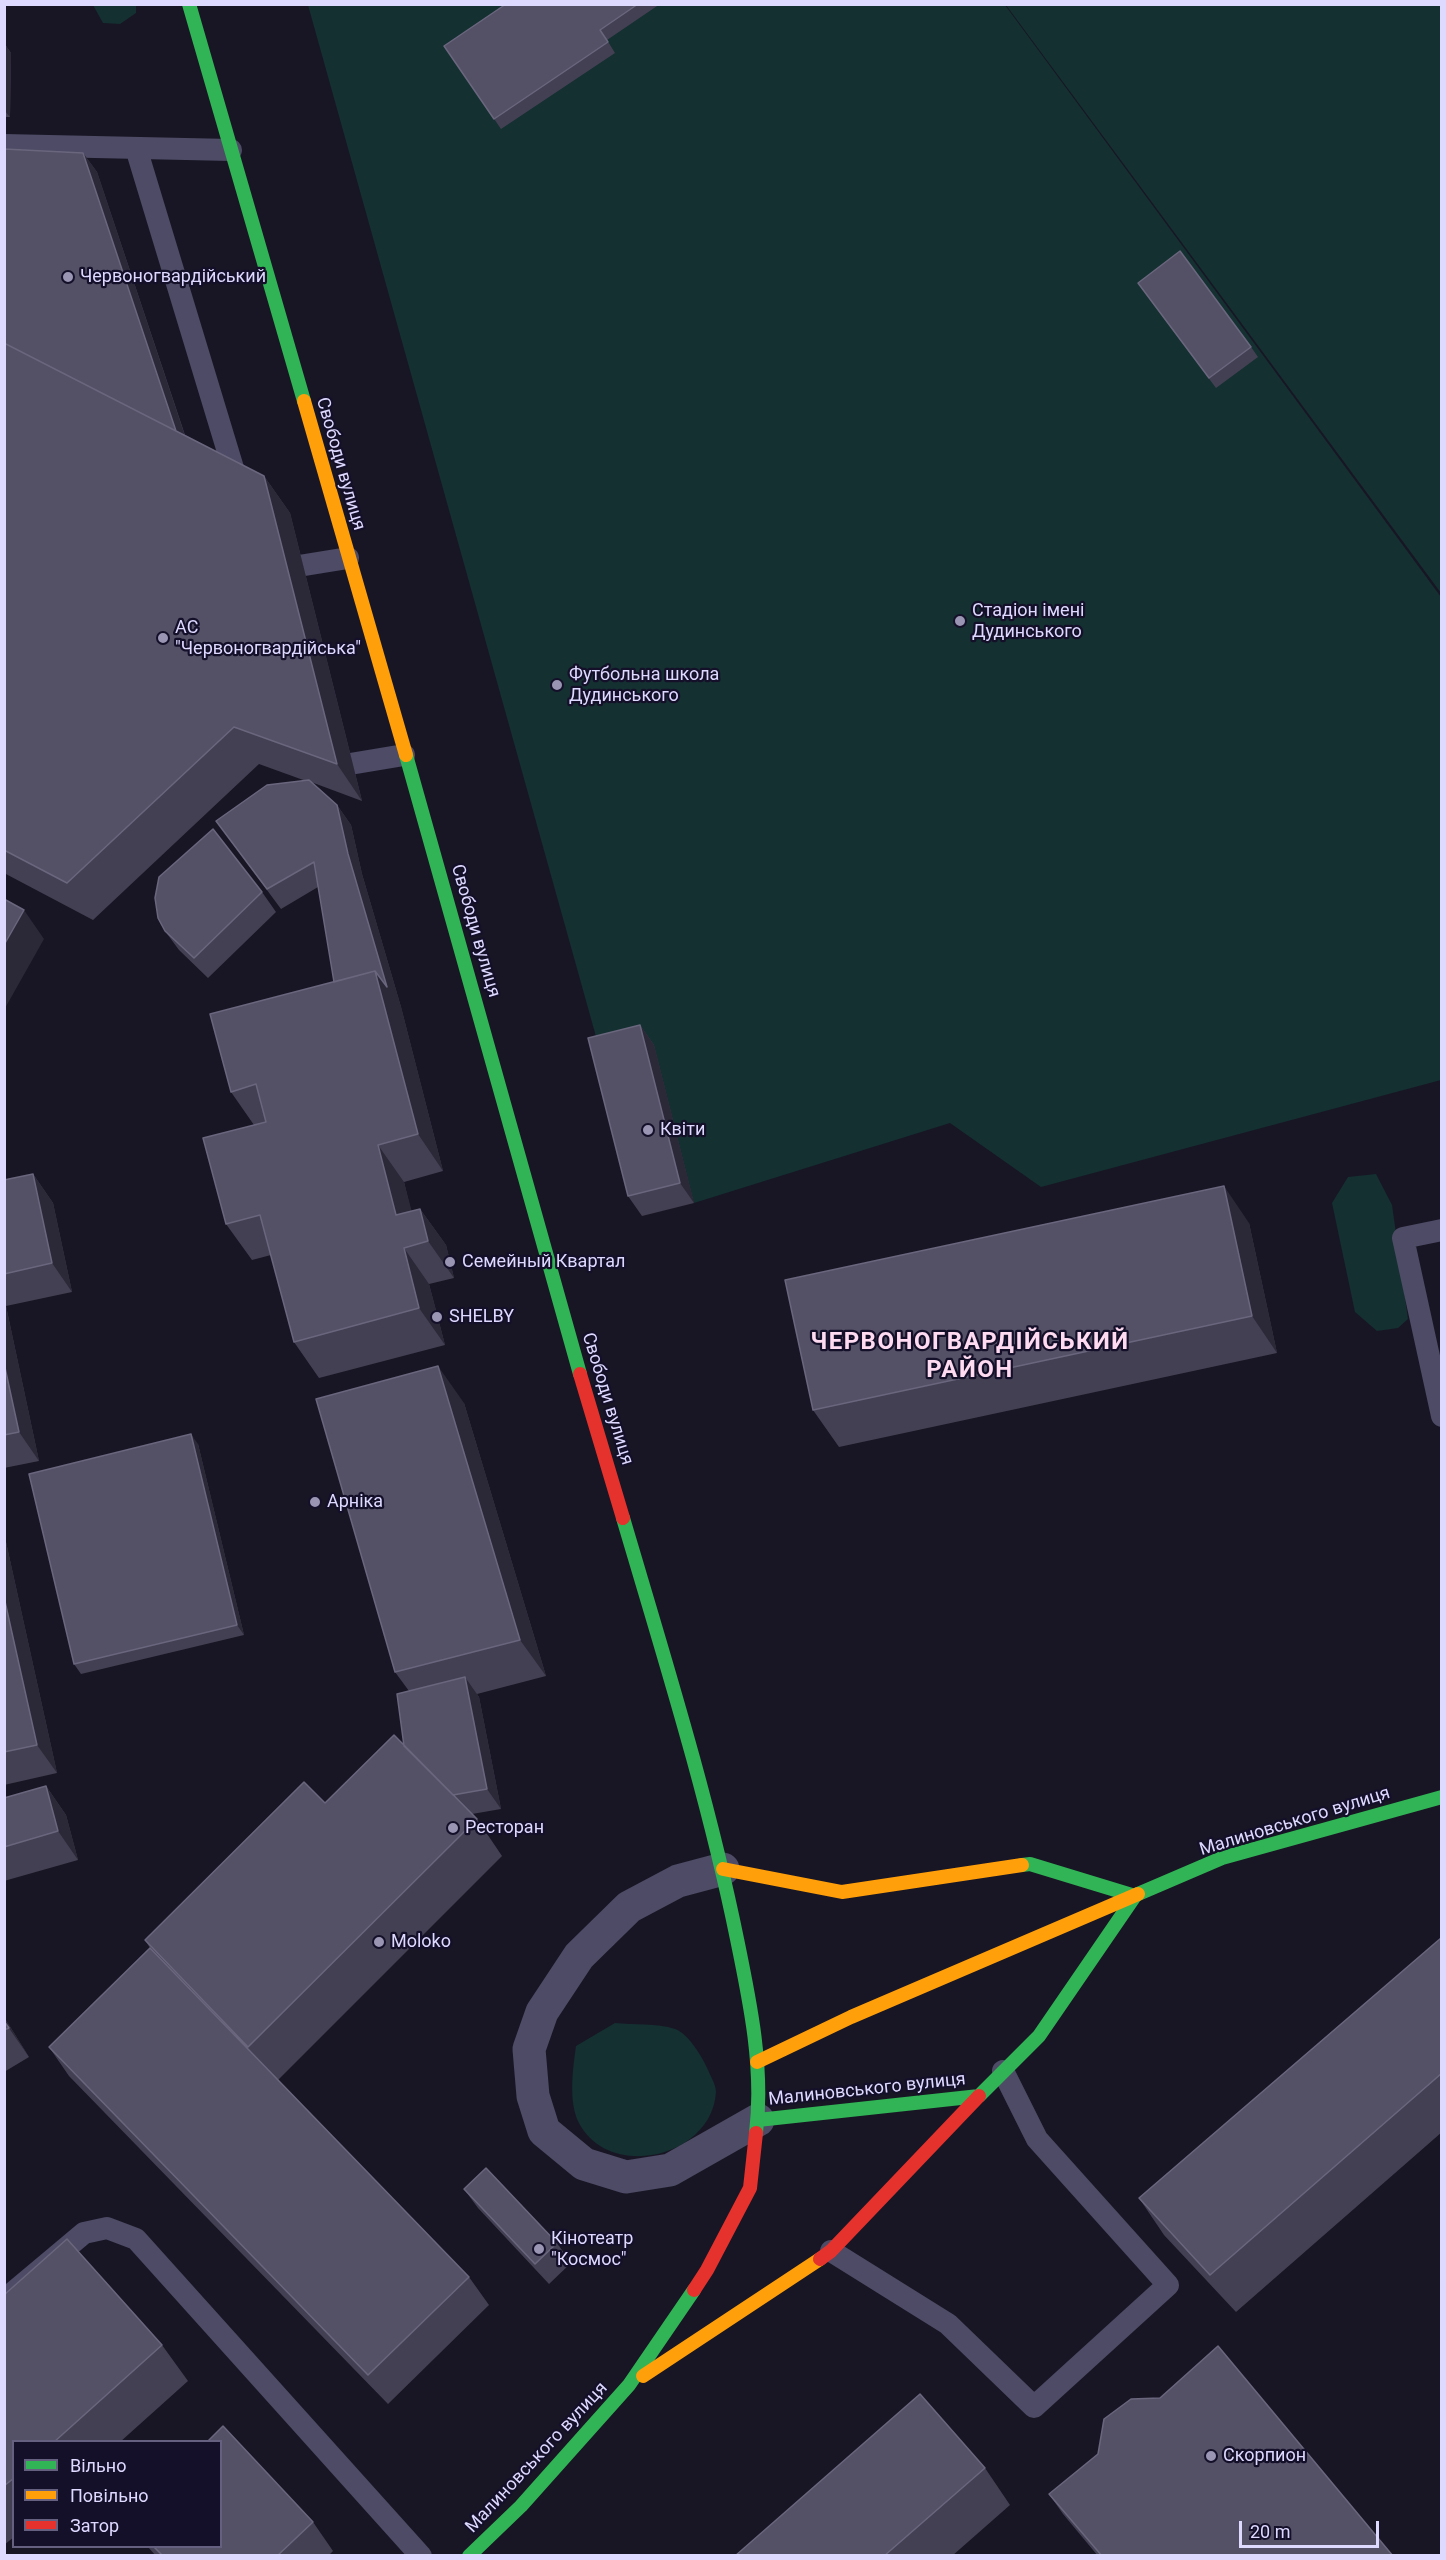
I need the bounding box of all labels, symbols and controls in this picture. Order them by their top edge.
place label: Червоногвардійський [80,266,266,288]
marker: Червоногвардійський [61,270,75,284]
street label: Свободи вулиця [311,395,369,533]
place label: Стадіон імені Дудинського [972,600,1084,642]
marker: Стадіон імені Дудинського [953,614,967,628]
place label: АС "Червоногвардійська" [175,617,361,660]
marker: АС "Червоногвардійська" [156,631,170,645]
place label: Футбольна школа Дудинського [569,664,719,706]
marker: Футбольна школа Дудинського [550,678,564,692]
street label: Свободи вулиця [446,862,504,1000]
place label: Квіти [660,1119,705,1141]
marker: Квіти [641,1123,655,1137]
place label: Семейный Квартал [462,1251,626,1273]
marker: Семейный Квартал [443,1255,457,1269]
place label: SHELBY [449,1306,514,1328]
marker: SHELBY [430,1310,444,1324]
district label: ЧЕРВОНОГВАРДІЙСЬКИЙ РАЙОН [810,1329,1130,1385]
street label: Свободи вулиця [577,1330,637,1468]
place label: Арніка [327,1491,383,1513]
marker: Арніка [308,1495,322,1509]
street label: Малиновського вулиця [1197,1783,1393,1861]
place label: Ресторан [465,1817,544,1839]
marker: Ресторан [446,1821,460,1835]
place label: Moloko [391,1931,451,1953]
marker: Moloko [372,1935,386,1949]
street label: Малиновського вулиця [767,2069,967,2111]
place label: Кінотеатр "Космос" [551,2228,633,2270]
marker: Кінотеатр "Космос" [532,2242,546,2256]
street label: Малиновського вулиця [462,2378,612,2538]
legend [12,2440,222,2548]
place label: Скорпион [1223,2445,1306,2467]
marker: Скорпион [1204,2449,1218,2463]
text: Вільно [70,2455,126,2476]
text: Повільно [70,2485,149,2506]
scale bar [1242,2509,1382,2547]
text: Затор [70,2515,119,2536]
text: 20 m [1250,2521,1290,2542]

